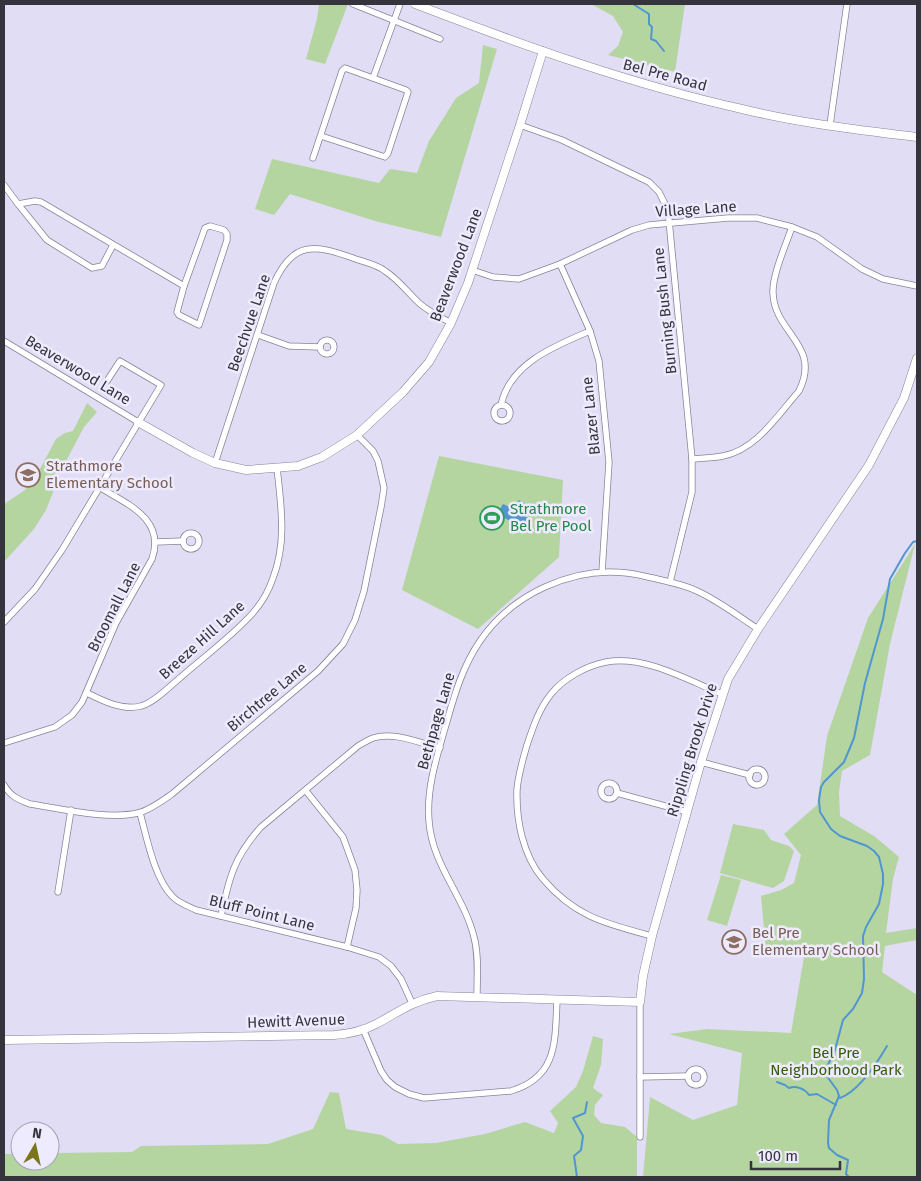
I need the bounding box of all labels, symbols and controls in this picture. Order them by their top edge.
street label: Bel Pre Road [621,55,709,95]
street label: Village Lane [655,197,737,221]
street label: Beaverwood Lane [426,206,486,324]
street label: Burning Bush Lane [649,247,681,375]
street label: Beechvue Lane [224,272,274,374]
street label: Beaverwood Lane [22,331,134,409]
street label: Blazer Lane [578,376,604,456]
place label: Strathmore Elementary School [46,457,174,492]
school or university icon: Strathmore Elementary School [15,462,41,488]
place label: Strathmore Bel Pre Pool [510,500,592,535]
sports icon: Strathmore Bel Pre Pool [479,505,505,531]
street label: Broomall Lane [84,559,144,655]
street label: Breeze Hill Lane [155,597,249,683]
street label: Birchtree Lane [224,659,310,735]
street label: Bethpage Lane [414,670,458,772]
street label: Rippling Brook Drive [663,681,721,819]
street label: Bluff Point Lane [207,891,317,935]
place label: Bel Pre Elementary School [752,924,880,959]
school or university icon: Bel Pre Elementary School [721,929,747,955]
street label: Hewitt Avenue [247,1010,345,1032]
park label: Bel Pre Neighborhood Park [770,1044,902,1079]
north arrow [10,1121,60,1171]
text: N [31,1125,43,1143]
scale bar [751,1138,840,1170]
text: 100 m [758,1147,798,1165]

